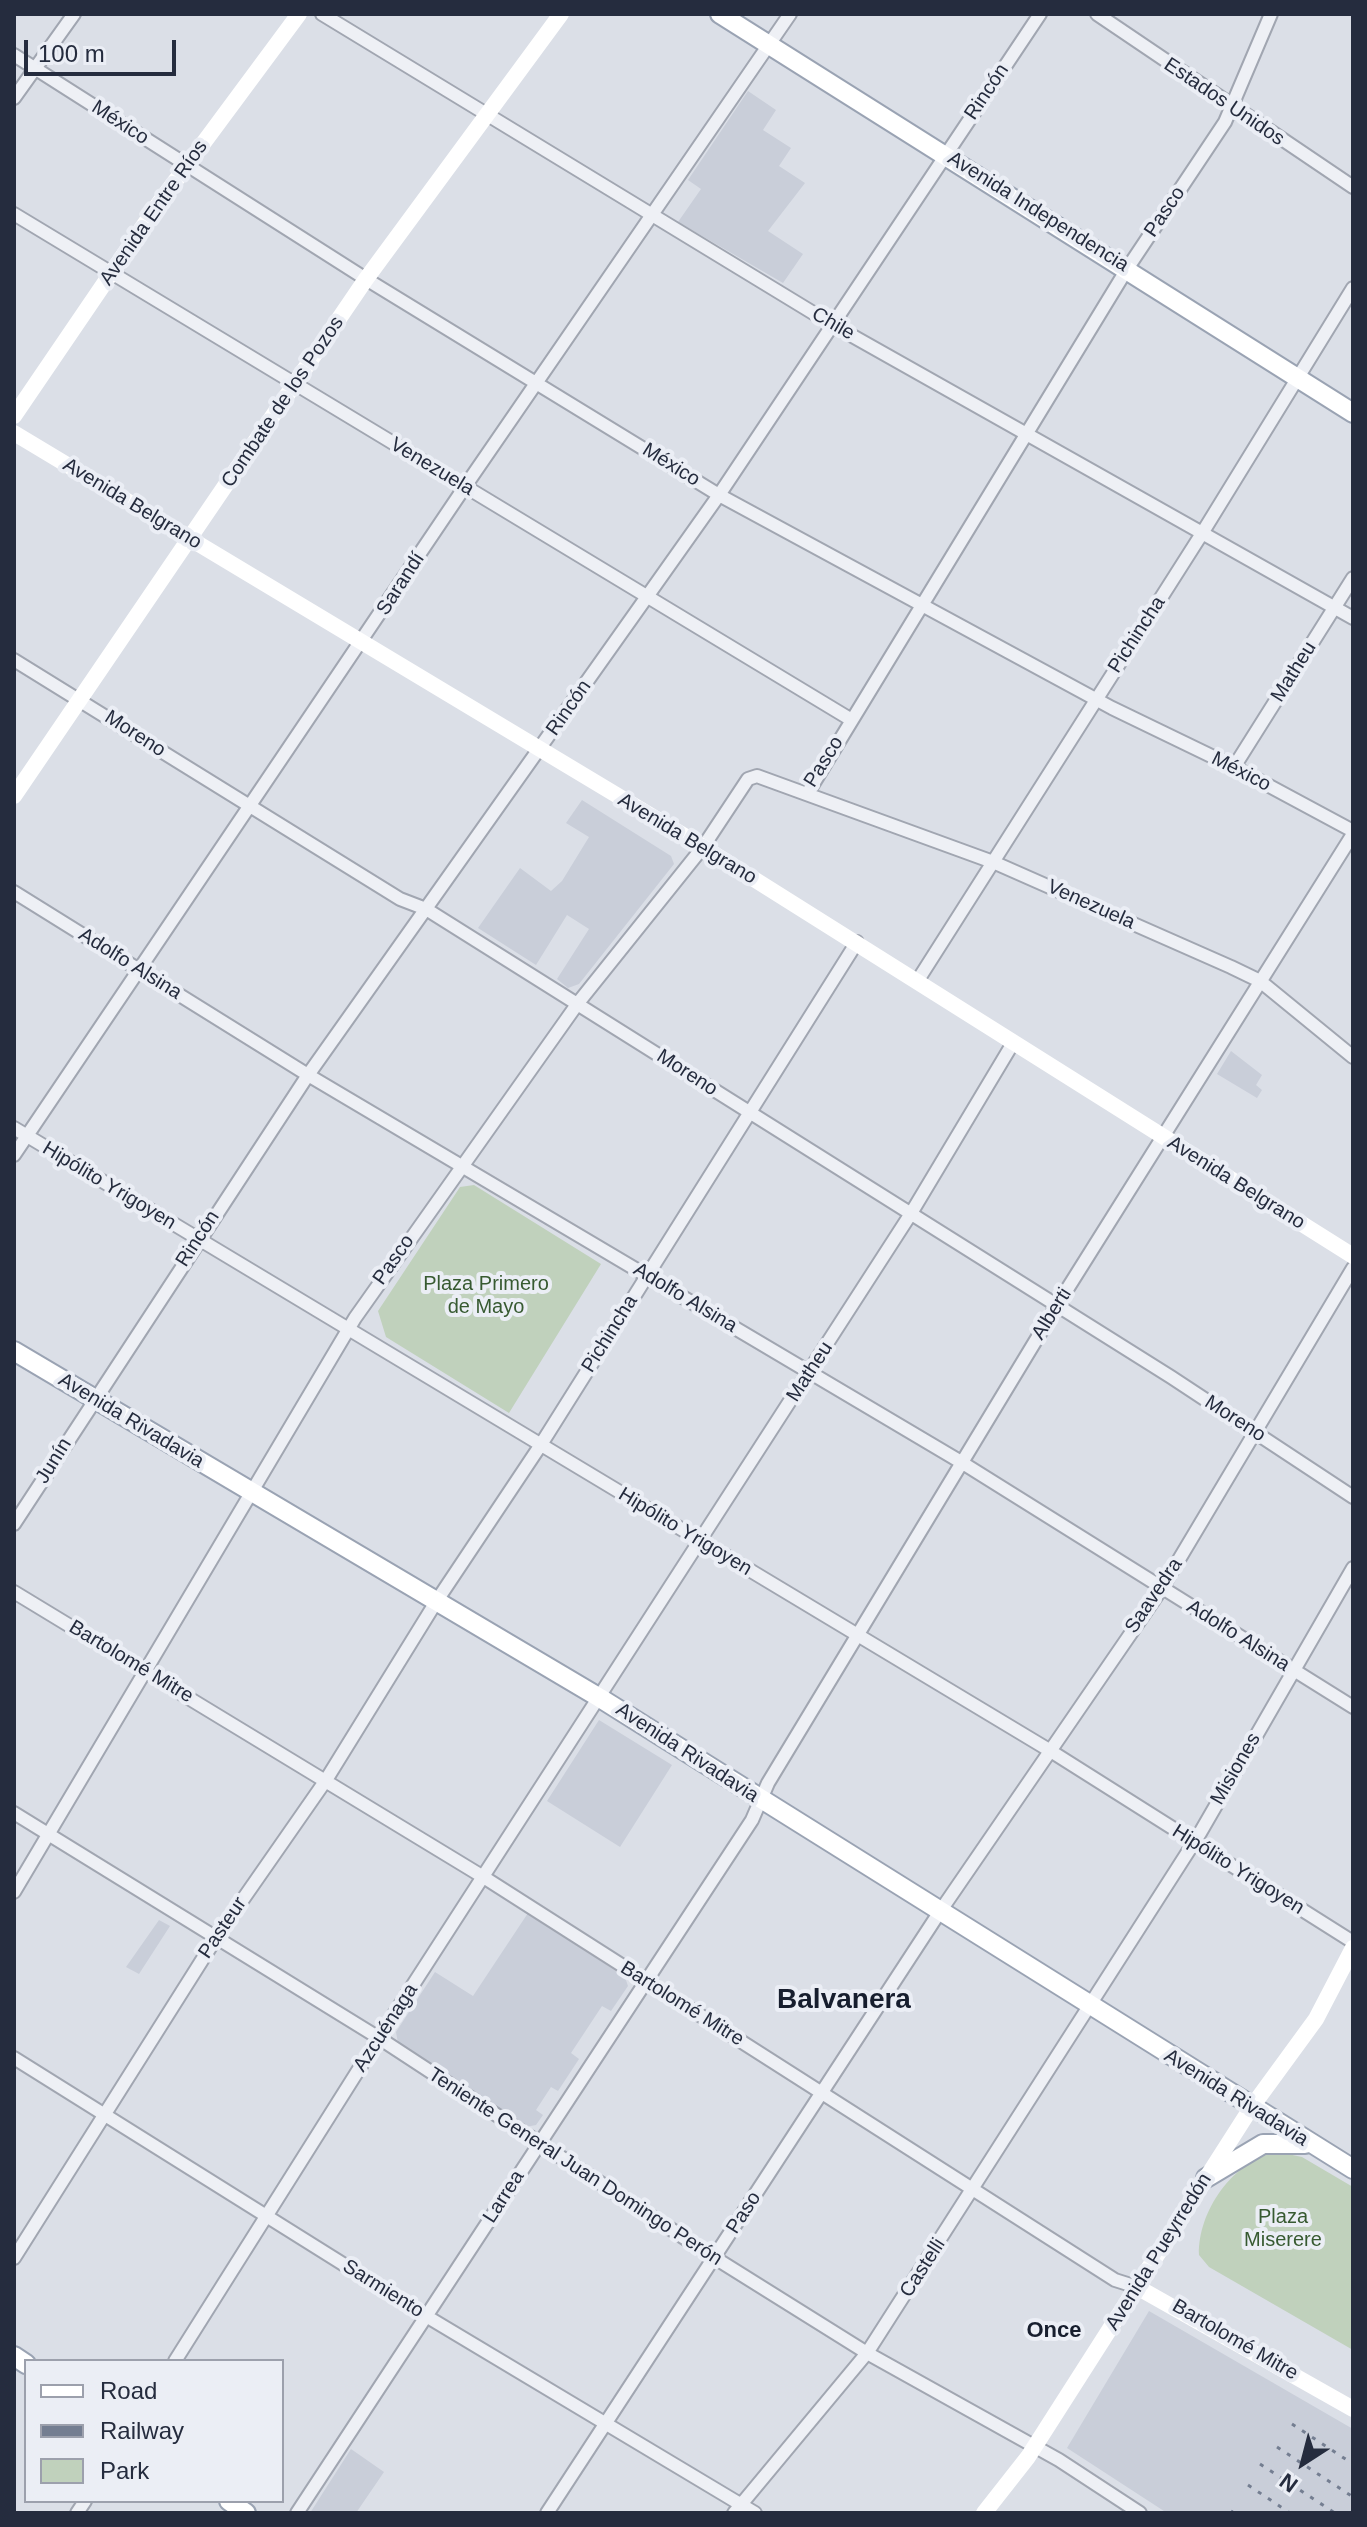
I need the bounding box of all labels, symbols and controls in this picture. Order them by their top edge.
scale bar [28,24,180,74]
text: 100 m [38,40,105,67]
street label: Estados Unidos [1159,53,1289,151]
street label: Rincón [960,59,1014,125]
street label: México [87,96,153,150]
street label: Avenida Entre Ríos [95,136,213,290]
street label: Avenida Independencia [943,147,1133,277]
street label: Pasco [1140,182,1190,242]
street label: Chile [807,302,859,346]
street label: Combate de los Pozos [217,312,349,492]
street label: Venezuela [386,433,478,501]
street label: México [638,438,704,492]
street label: Avenida Belgrano [58,453,206,555]
street label: Sarandí [372,548,430,620]
street label: Pichincha [1103,592,1171,678]
street label: Matheu [1266,637,1322,707]
street label: Rincón [541,676,597,740]
street label: Moreno [100,705,170,763]
street label: Pasco [799,732,849,792]
street label: México [1207,747,1275,797]
street label: Avenida Belgrano [613,788,761,890]
street label: Venezuela [1043,875,1139,935]
street label: Adolfo Alsina [74,923,186,1005]
street label: Moreno [652,1044,722,1102]
street label: Avenida Belgrano [1163,1131,1309,1235]
street label: Hipólito Yrigoyen [38,1137,180,1235]
street label: Rincón [171,1206,225,1272]
street label: Pasco [368,1230,420,1290]
street label: Adolfo Alsina [629,1258,741,1338]
park label: Plaza Primero de Mayo [423,1272,549,1319]
street label: Alberti [1027,1284,1077,1344]
street label: Pichincha [577,1291,643,1377]
street label: Matheu [782,1337,838,1407]
street label: Avenida Rivadavia [54,1368,208,1474]
street label: Moreno [1200,1390,1270,1448]
street label: Junín [31,1434,77,1488]
street label: Hipólito Yrigoyen [614,1483,756,1581]
street label: Saavedra [1120,1554,1188,1638]
street label: Adolfo Alsina [1182,1595,1294,1677]
street label: Bartolomé Mitre [64,1615,198,1709]
street label: Avenida Rivadavia [611,1698,763,1808]
street label: Misiones [1206,1729,1266,1809]
street label: Hipólito Yrigoyen [1168,1820,1308,1920]
street label: Pasteur [194,1893,252,1963]
street label: Bartolomé Mitre [616,1956,748,2052]
street label: Azcuénaga [349,1979,423,2077]
district label: Balvanera [777,1983,911,2017]
street label: Avenida Rivadavia [1160,2044,1312,2152]
street label: Teniente General Juan Domingo Perón [423,2063,727,2271]
street label: Larrea [478,2166,530,2228]
street label: Avenida Pueyrredón [1101,2169,1217,2335]
street label: Paso [722,2187,766,2239]
park label: Plaza Miserere [1244,2205,1322,2252]
street label: Castelli [895,2234,951,2302]
street label: Sarmiento [338,2255,428,2323]
street label: Bartolomé Mitre [1168,2294,1302,2386]
district label: Once [1026,2318,1082,2344]
legend [24,2359,284,2503]
text: Road [100,2377,157,2404]
text: Railway [100,2417,184,2444]
north arrow [1263,2423,1343,2503]
text: Park [100,2457,149,2484]
text: N [1275,2468,1302,2498]

